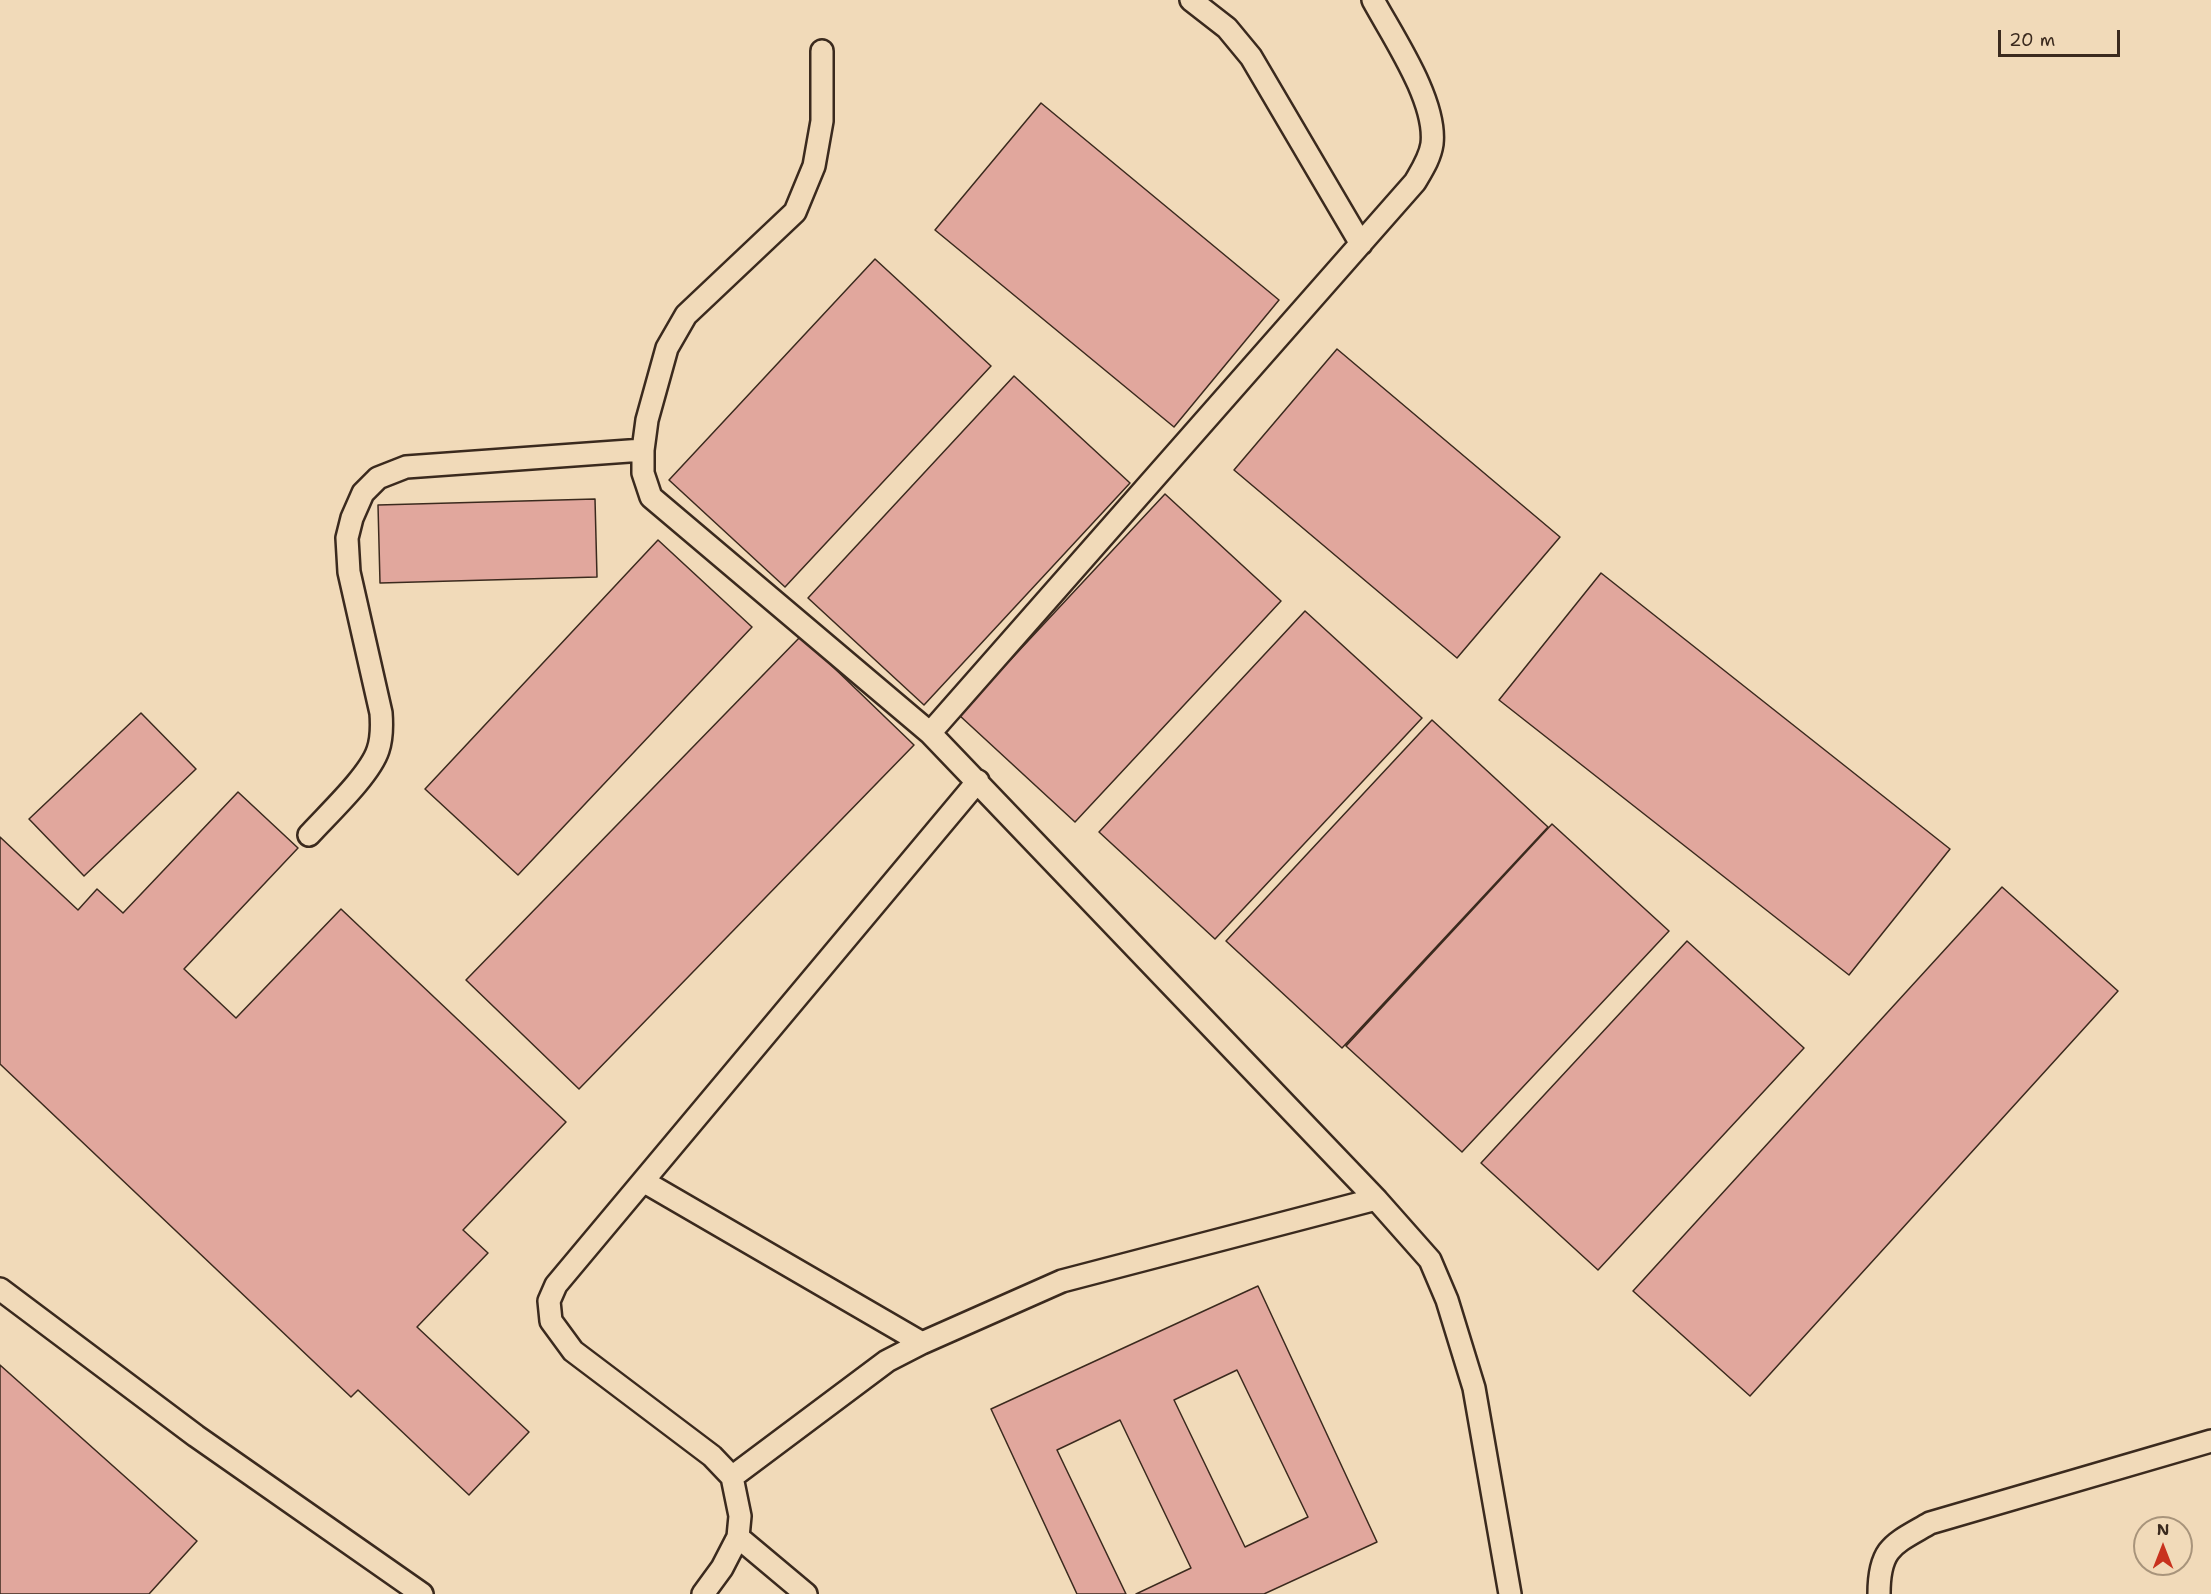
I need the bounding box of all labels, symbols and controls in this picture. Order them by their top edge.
scale bar [2001,18,2122,56]
text: 20 m [2009,28,2055,52]
north arrow [2133,1516,2193,1576]
text: N [2157,1519,2169,1540]

